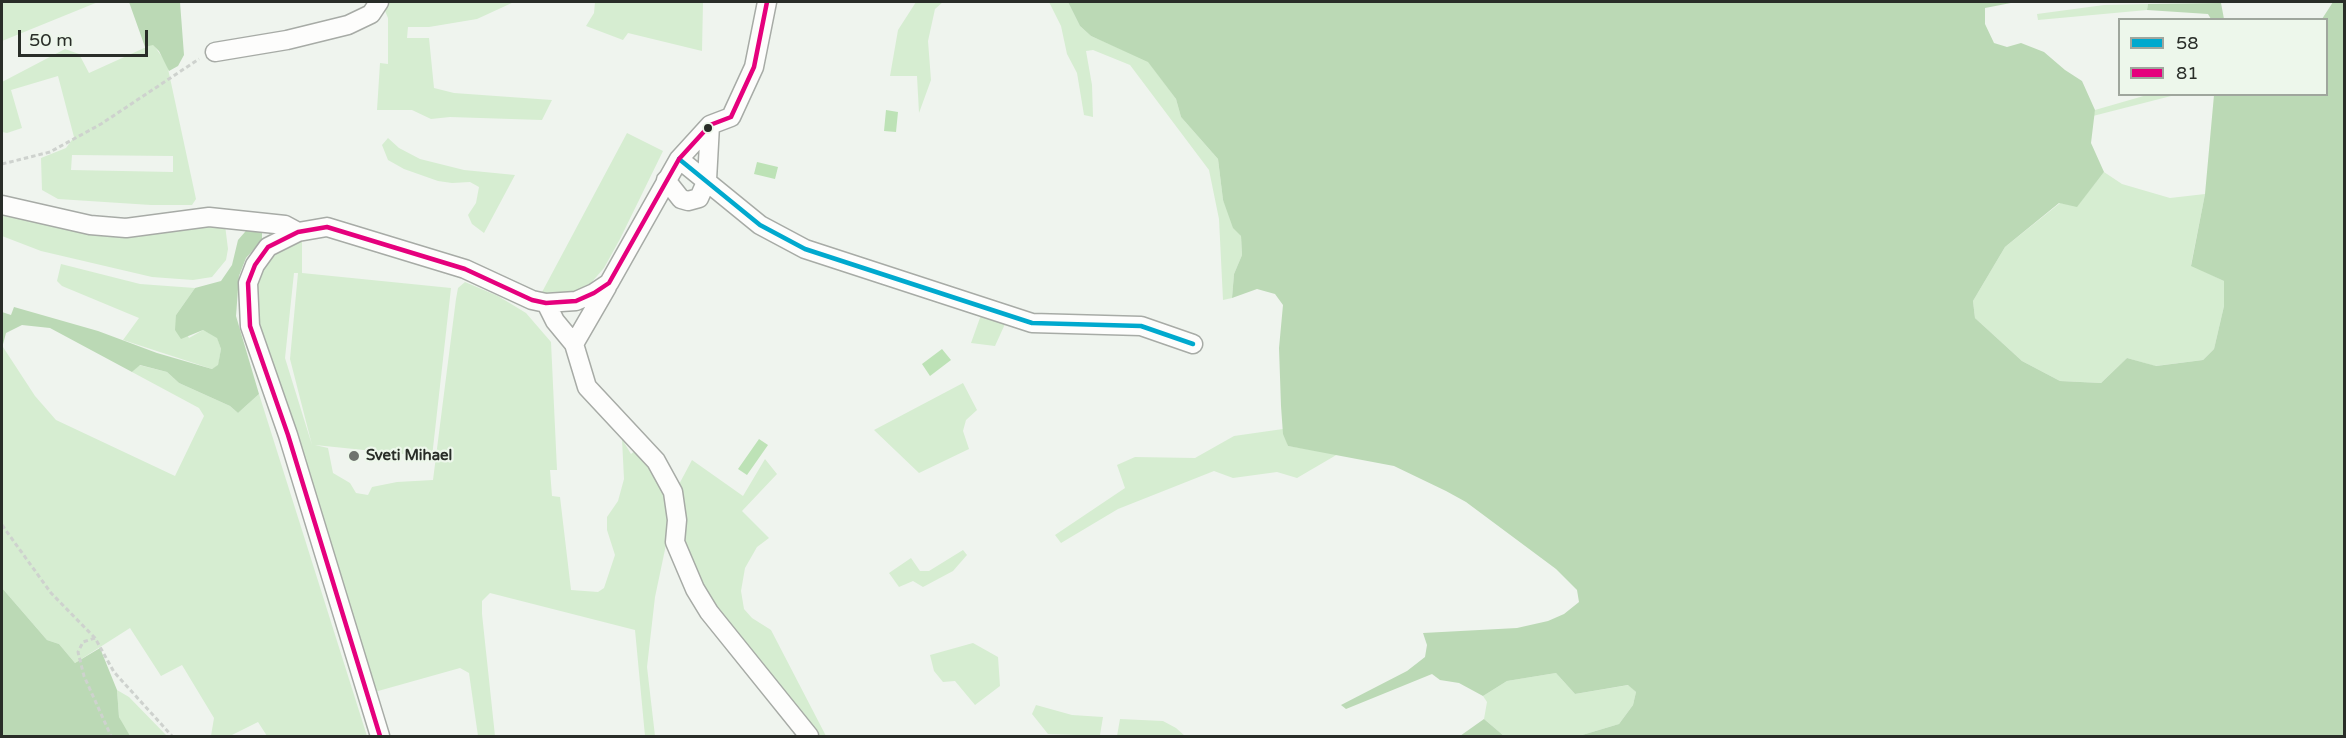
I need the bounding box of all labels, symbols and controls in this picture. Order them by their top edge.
scale bar [21,18,152,56]
legend [2118,18,2328,96]
text: 50 m [29,29,73,51]
text: 58 [2176,32,2199,54]
text: 81 [2176,62,2199,84]
unlabelled marker [702,122,714,134]
place label: Sveti Mihael [366,447,452,465]
marker: Sveti Mihael [347,449,361,463]

